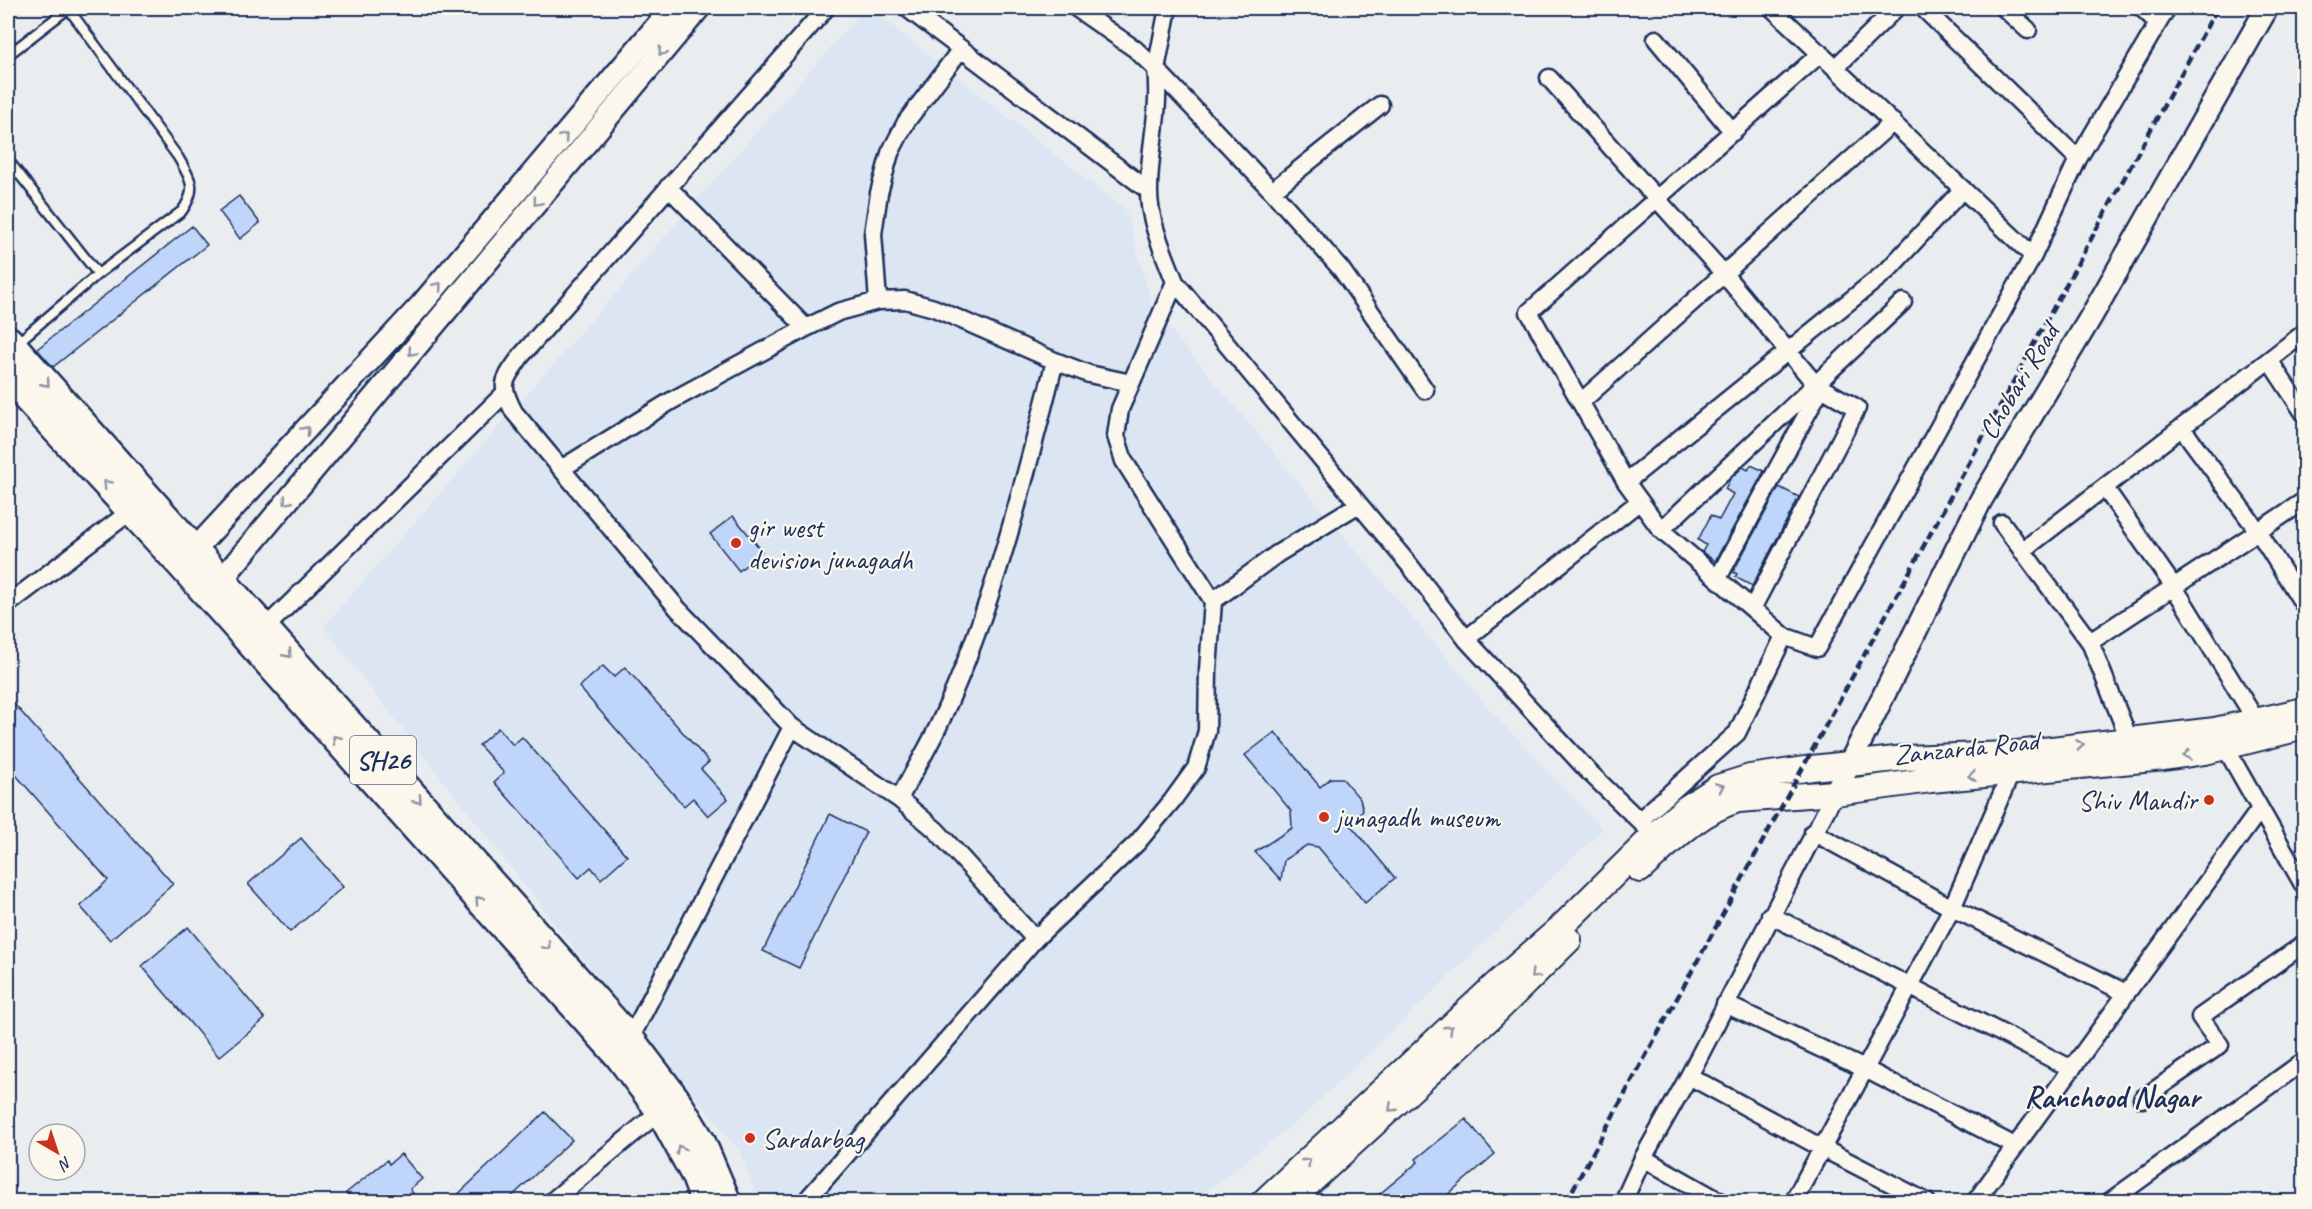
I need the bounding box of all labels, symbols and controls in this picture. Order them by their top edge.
one-way arrow [658,46,669,57]
one-way arrow [557,133,568,144]
one-way arrow [533,196,544,207]
one-way arrow [431,282,442,293]
street label: Chobari Road [1970,314,2069,445]
one-way arrow [409,345,420,356]
one-way arrow [39,376,50,387]
one-way arrow [299,426,310,436]
one-way arrow [103,481,114,491]
one-way arrow [283,495,294,506]
place label: gir west devision junagadh [748,510,913,577]
marker: gir west devision junagadh [729,536,743,550]
one-way arrow [281,647,292,658]
street label: Zanzarda Road [1892,722,2044,772]
one-way arrow [332,734,343,745]
road number: SH26 [350,736,416,784]
one-way arrow [2075,739,2084,752]
one-way arrow [2182,749,2191,761]
one-way arrow [1967,769,1976,782]
one-way arrow [1714,782,1725,794]
place label: Shiv Mandir [2078,783,2199,818]
one-way arrow [411,793,422,803]
marker: Shiv Mandir [2202,793,2216,807]
place label: junagadh museum [1333,800,1502,835]
marker: junagadh museum [1317,810,1331,824]
one-way arrow [475,896,486,907]
one-way arrow [540,939,551,950]
one-way arrow [1530,967,1541,978]
one-way arrow [1442,1025,1453,1036]
district label: Ranchood Nagar [2025,1078,2203,1116]
one-way arrow [1388,1101,1399,1112]
place label: Sardarbag [762,1121,866,1156]
north arrow [27,1122,87,1182]
marker: Sardarbag [743,1131,757,1145]
one-way arrow [676,1144,687,1155]
text: N [53,1152,76,1176]
one-way arrow [1299,1159,1310,1170]

